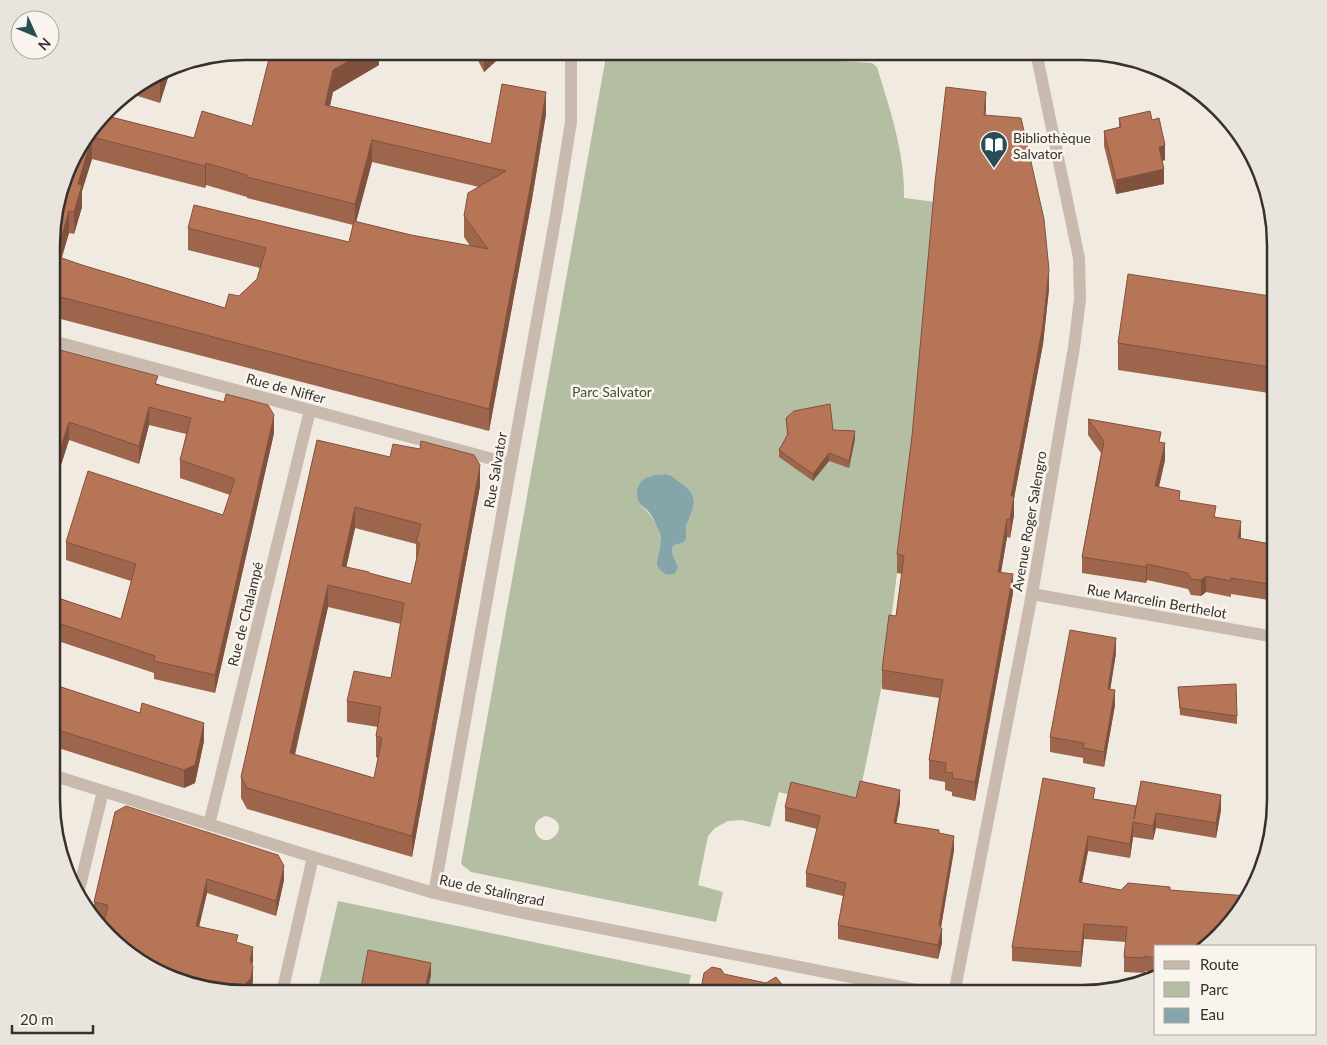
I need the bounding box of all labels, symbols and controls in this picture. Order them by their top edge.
north arrow [10,10,60,60]
text: N [35,35,55,54]
place label: Bibliothèque Salvator [1013,129,1091,162]
library icon: Bibliothèque Salvator [979,130,1009,169]
street label: Rue de Niffer [244,369,328,407]
park label: Parc Salvator [572,383,652,400]
street label: Rue Salvator [480,431,510,509]
street label: Avenue Roger Salengro [1008,450,1050,592]
street label: Rue de Chalampé [224,560,266,668]
street label: Rue Marcelin Berthelot [1086,580,1228,622]
street label: Rue de Stalingrad [438,871,546,909]
legend [1154,945,1317,1035]
text: Route [1200,955,1239,973]
text: Parc [1200,980,1229,998]
scale bar [12,1002,94,1034]
text: Eau [1200,1005,1224,1023]
text: 20 m [20,1010,54,1028]

